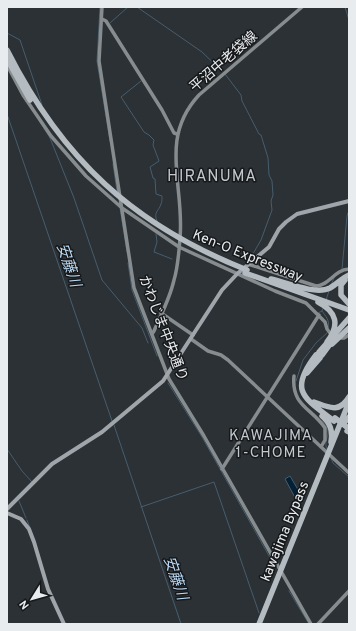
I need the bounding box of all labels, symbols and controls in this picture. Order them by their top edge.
street label: 平沼中老袋線 [186,27,261,96]
district label: HIRANUMA [167,167,257,187]
street label: Ken-O Expressway [190,227,305,286]
water label: 安藤川 [51,241,85,292]
street label: かわじま中央通り [135,273,191,384]
district label: KAWAJIMA 1-CHOME [229,427,313,463]
street label: kawajima Bypass [258,479,313,584]
water label: 安藤川 [158,554,192,605]
north arrow [12,579,52,619]
text: N [17,597,33,612]

